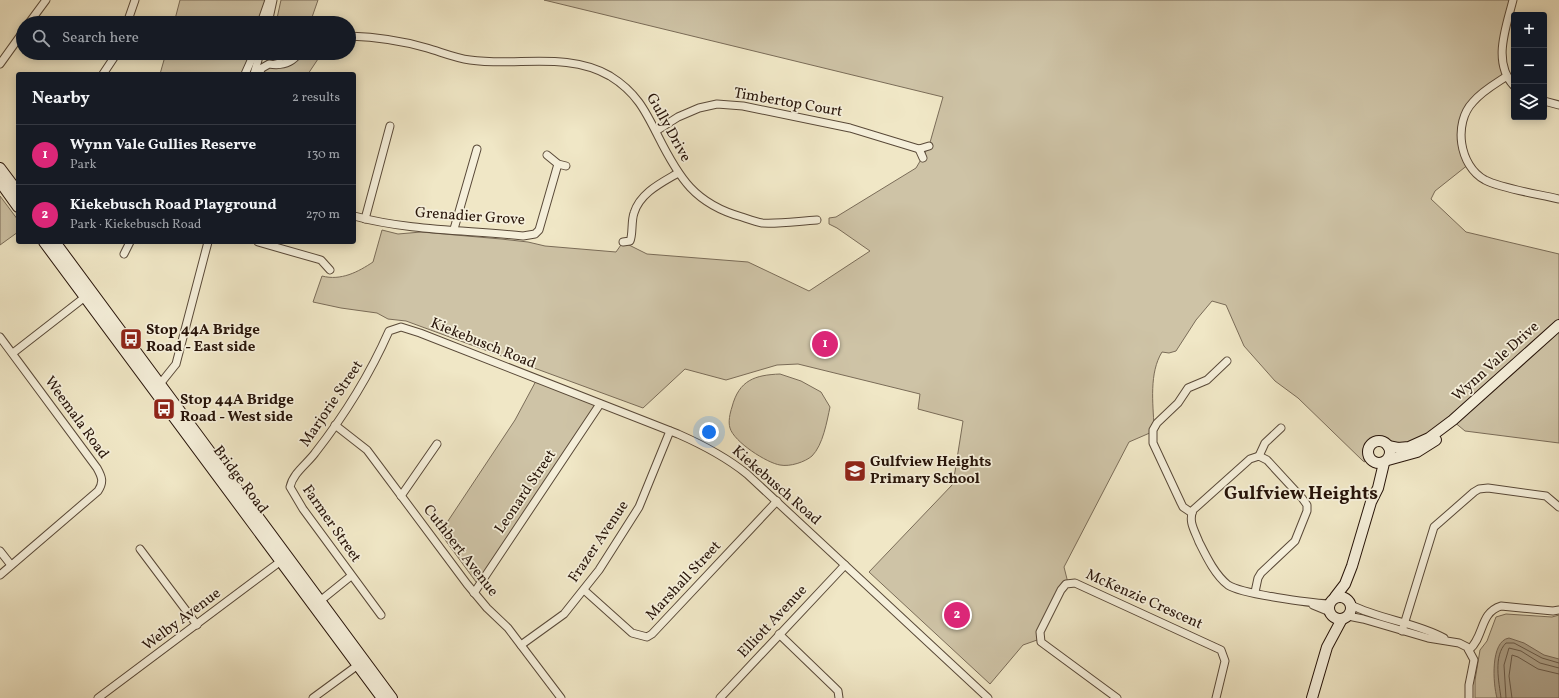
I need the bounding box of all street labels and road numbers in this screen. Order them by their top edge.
street label: Timbertop Court [732,83,844,123]
street label: Gully Drive [640,90,696,166]
street label: Grenadier Grove [414,203,526,231]
street label: Kiekebusch Road [427,313,539,375]
street label: Wynn Vale Drive [1448,317,1544,407]
street label: Marjorie Street [295,357,369,451]
street label: Weemala Road [39,372,113,464]
street label: Kiekebusch Road [727,441,825,531]
street label: Bridge Road [207,442,273,518]
street label: Leonard Street [490,446,562,538]
street label: Farmer Street [296,481,366,567]
street label: Frazer Avenue [564,497,634,587]
street label: Cuthbert Avenue [417,501,503,601]
street label: Marshall Street [642,537,726,625]
street label: McKenzie Crescent [1082,565,1206,635]
street label: Elliott Avenue [734,581,812,663]
street label: Welby Avenue [138,584,226,656]

